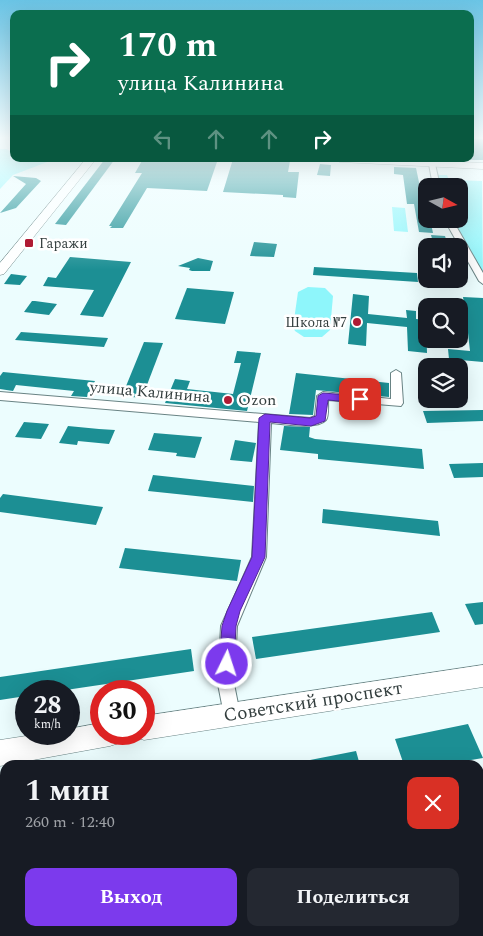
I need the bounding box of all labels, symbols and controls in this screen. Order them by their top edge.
text: 170 m [118,19,217,72]
icon: right [35,30,100,95]
text: улица Калинина [118,67,284,100]
icon: left [149,125,177,153]
icon: ahead [202,125,230,153]
icon: ahead [255,125,283,153]
icon: right [308,125,336,153]
north arrow [418,178,468,228]
map controls [418,178,468,408]
place label: Гаражи [39,233,88,254]
marker: Гаражи [23,237,35,249]
button: sound [418,238,468,288]
button: search [418,298,468,348]
place label: Школа №7 [285,312,347,333]
marker: Школа №7 [351,316,363,328]
button: layers [418,358,468,408]
street label: улица Калинина [88,375,211,409]
pin [339,378,381,420]
icon: arrive [346,385,374,413]
place label: Ozon [238,388,276,412]
marker: Ozon [222,394,234,406]
position arrow [200,637,252,689]
street label: Советский проспект [221,674,405,730]
speed limit sign: 30 [90,680,155,745]
text: 28 [33,687,62,725]
text: km/h [34,715,61,734]
text: 1 мин [25,768,110,814]
button: close [407,777,459,829]
text: 260 m · 12:40 [25,810,115,834]
button: Выход [25,868,237,926]
button: Поделиться [247,868,459,926]

